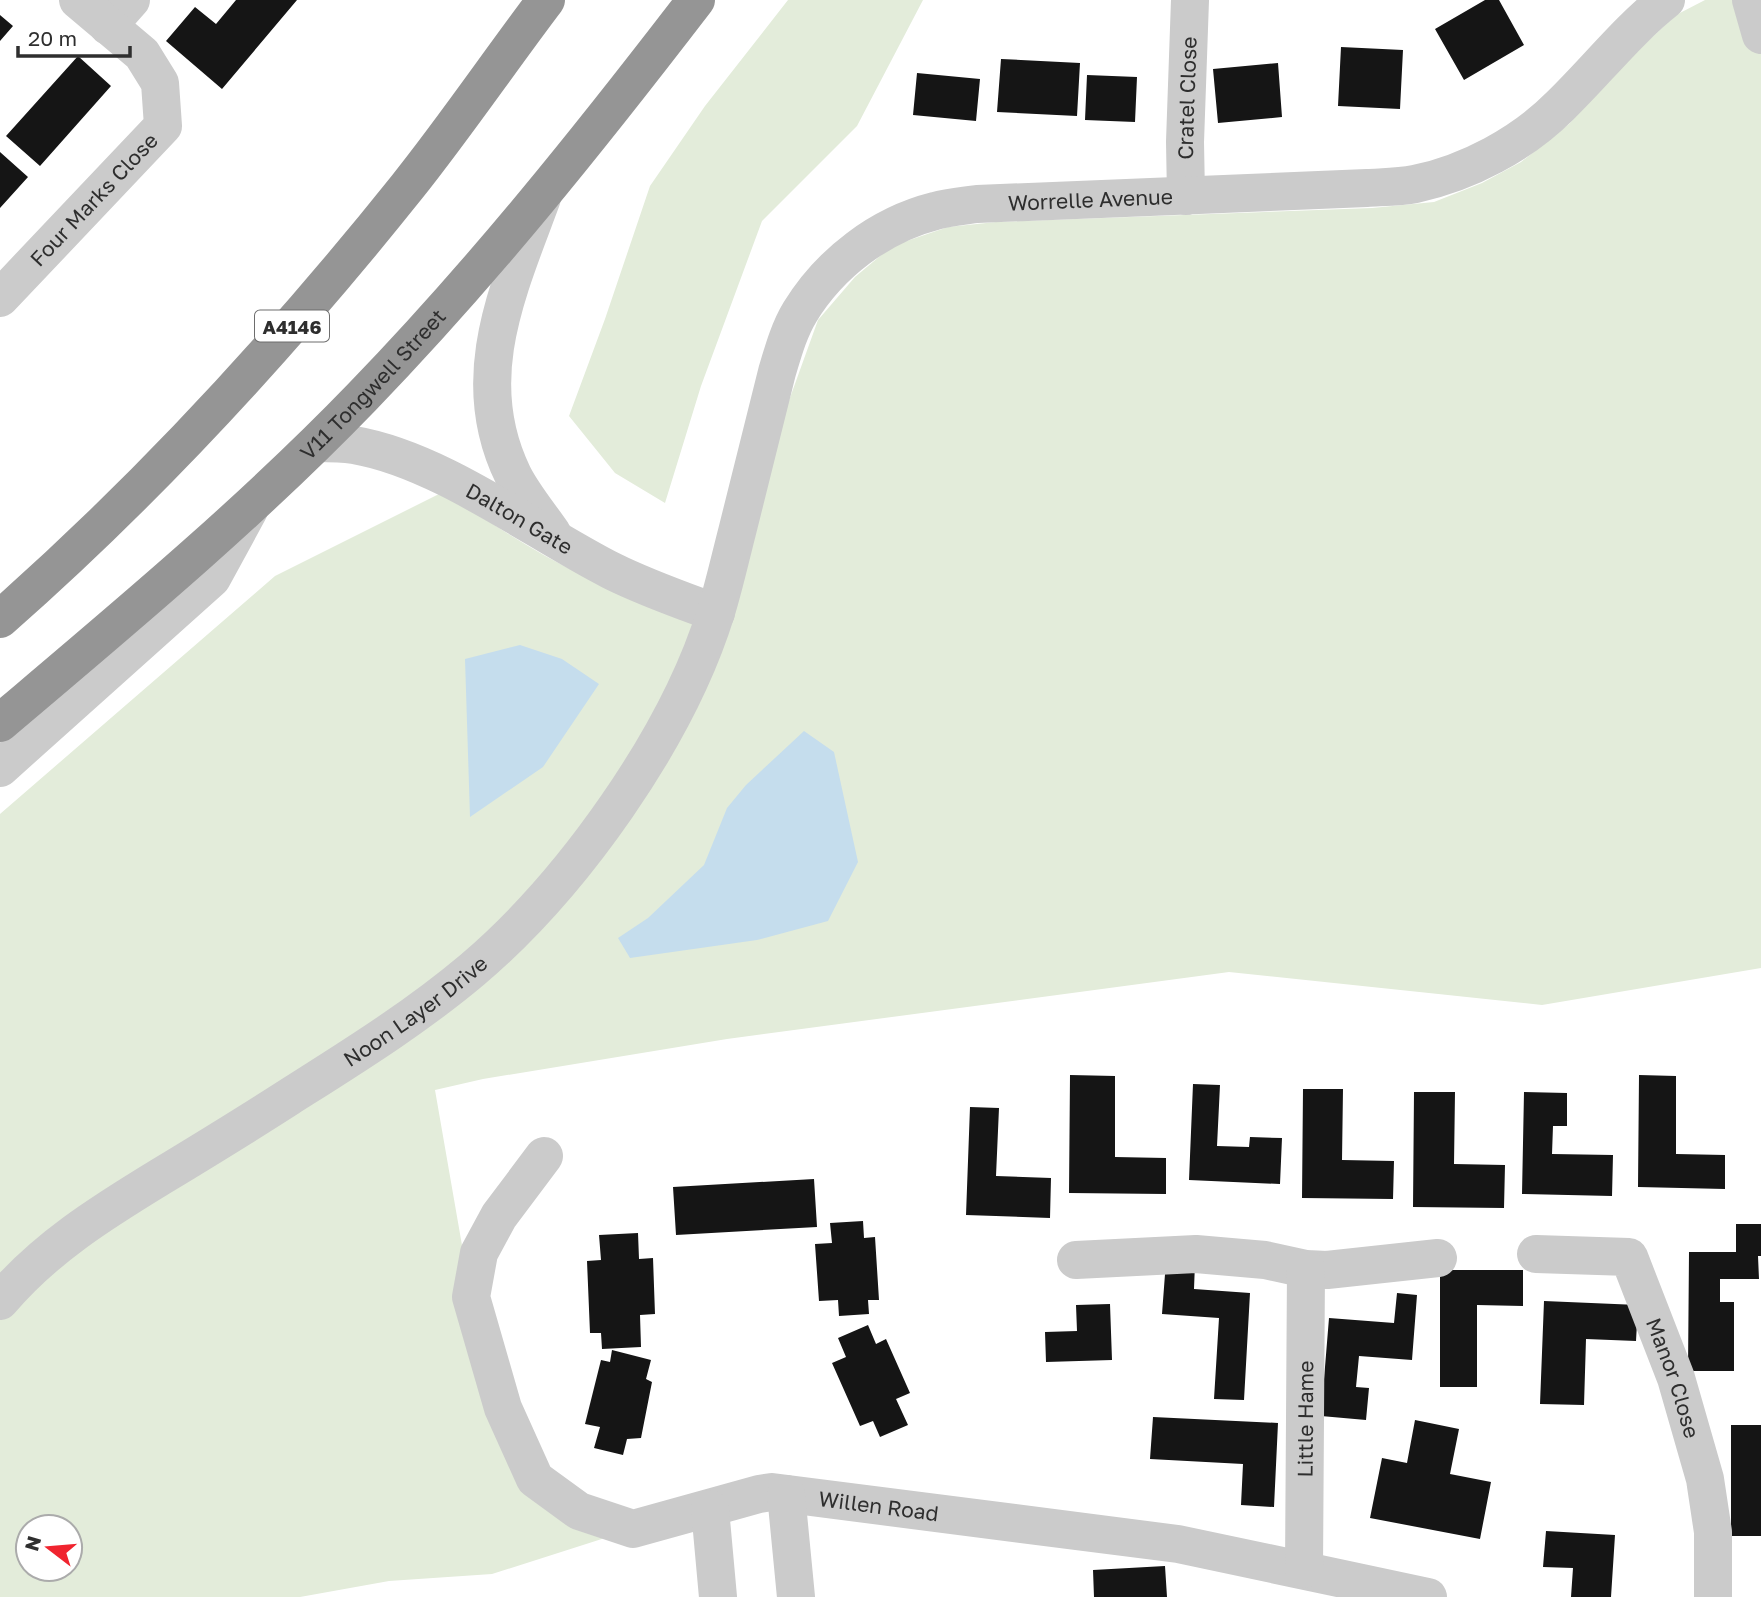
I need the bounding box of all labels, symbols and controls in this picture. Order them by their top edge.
scale bar [18,14,130,58]
text: 20 m [28,25,77,51]
street label: Cratel Close [1172,36,1202,160]
street label: Four Marks Close [24,127,163,271]
street label: Worrelle Avenue [1007,183,1173,216]
street label: V11 Tongwell Street [294,303,451,465]
road number: A4146 [255,310,329,342]
street label: Dalton Gate [462,477,578,560]
street label: Noon Layer Drive [338,950,493,1072]
street label: Manor Close [1641,1314,1706,1441]
street label: Little Hame [1292,1361,1318,1477]
street label: Willen Road [817,1485,940,1526]
north arrow [14,1513,84,1583]
text: N [19,1533,45,1553]

